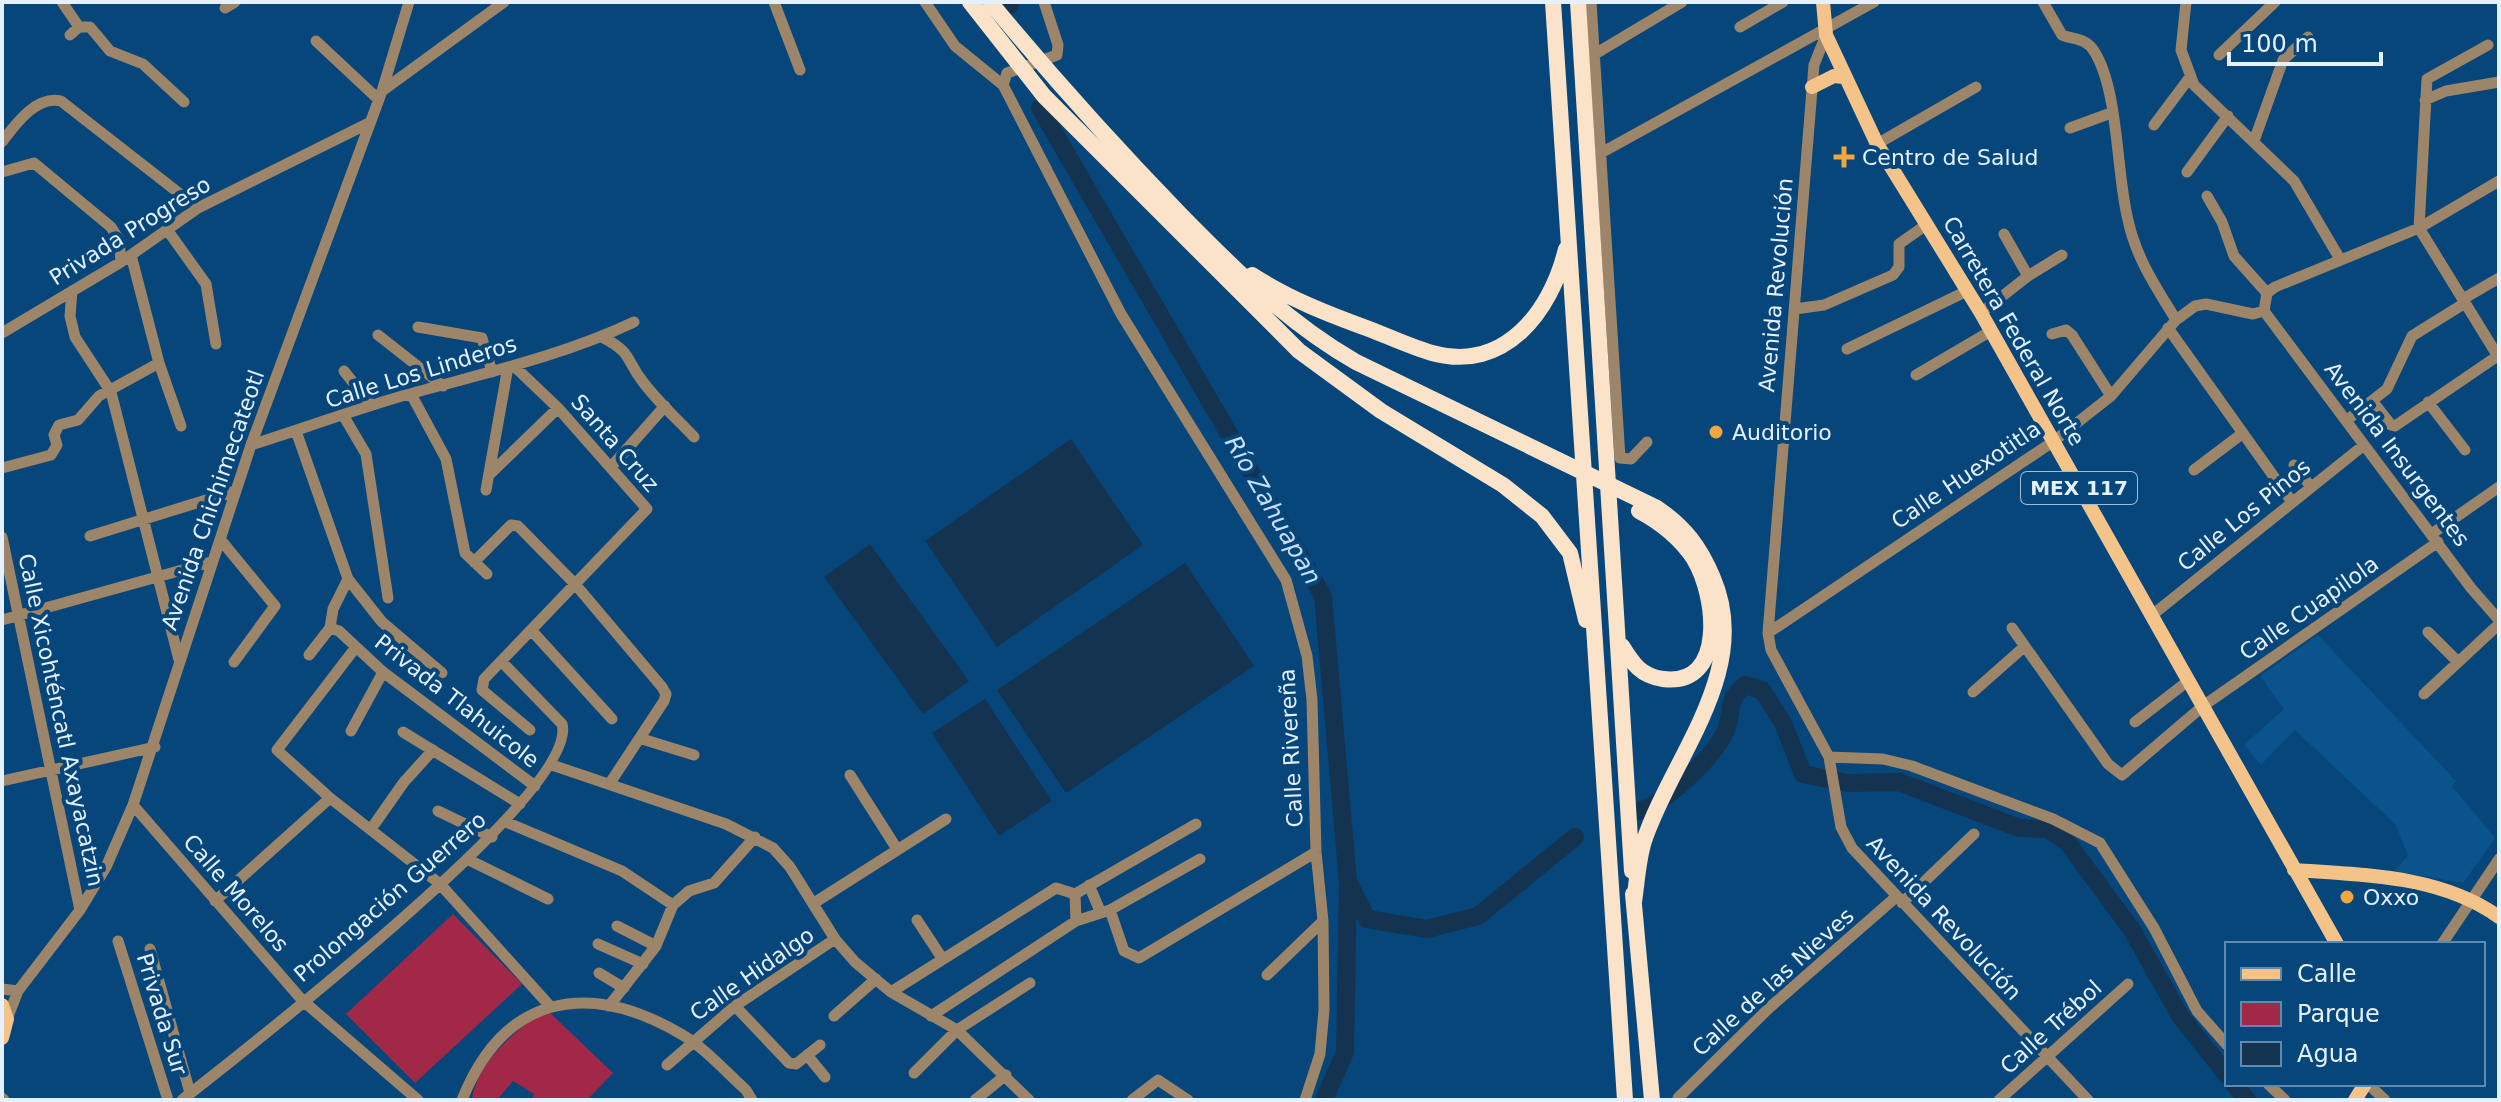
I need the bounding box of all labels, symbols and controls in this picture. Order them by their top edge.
scale bar [2229,16,2381,66]
text: 100 m [2241,30,2318,58]
place label: Centro de Salud [1862,145,2038,170]
marker: Centro de Salud [1833,146,1855,168]
street label: Privada Progreso [45,171,215,291]
street label: Avenida Revolución [1754,177,1798,393]
street label: Carretera Federal Norte [1938,212,2090,450]
street label: Calle Los Linderos [322,331,520,413]
street label: Avenida Insurgentes [2320,357,2474,551]
street label: Avenida Chichimecateotl [157,367,269,633]
street label: Santa Cruz [566,389,664,497]
street label: Calle Huexotitla [1887,416,2045,534]
place label: Auditorio [1732,420,1832,445]
marker: Auditorio [1707,423,1725,441]
water label: Río Zahuapan [1219,431,1327,589]
street label: Calle Los Pinos [2173,454,2315,576]
road number: MEX 117 [2021,472,2137,504]
street label: Calle Xicohténcatl Axayacatzin [13,551,109,889]
street label: Calle Cuapilola [2235,551,2383,665]
street label: Privada Tlahuicole [370,629,544,773]
street label: Calle Rivereña [1274,668,1308,828]
street label: Prolongación Guerrero [289,807,491,987]
street label: Calle Morelos [178,829,294,957]
street label: Avenida Revolución [1862,831,2026,1005]
place label: Oxxo [2363,885,2419,910]
marker: Oxxo [2338,888,2356,906]
street label: Calle de las Nieves [1687,903,1859,1061]
street label: Calle Hidalgo [685,922,819,1026]
legend [2225,942,2485,1086]
street label: Privada Sur [132,950,193,1079]
text: Calle [2297,960,2357,988]
street label: Calle Trébol [1995,975,2107,1079]
text: Parque [2297,1000,2380,1028]
text: Agua [2297,1040,2359,1068]

